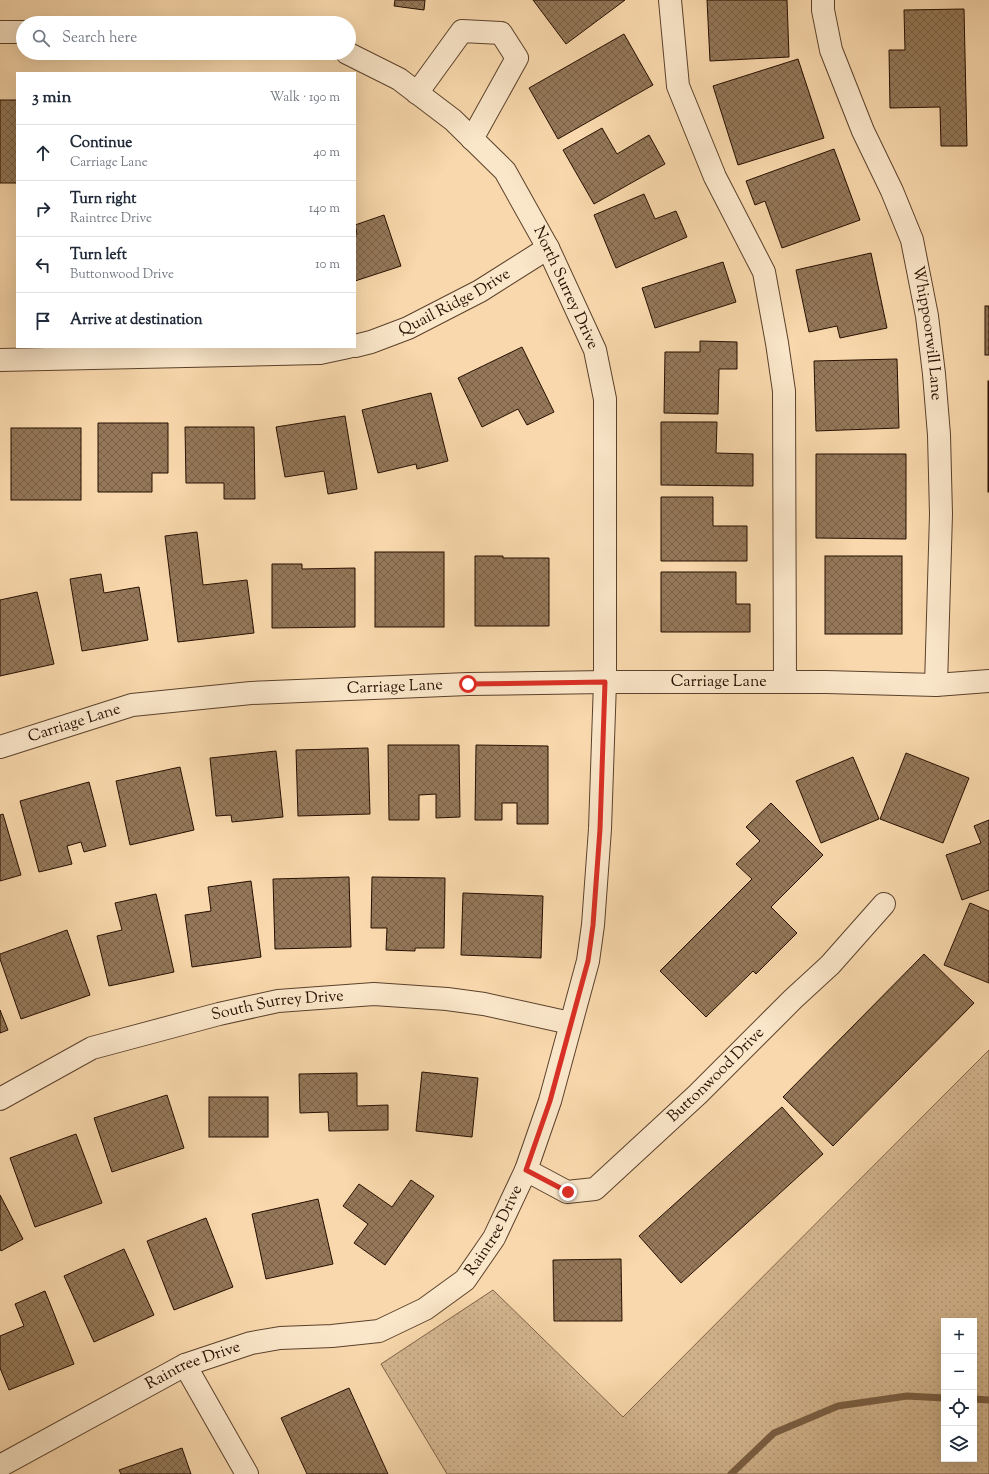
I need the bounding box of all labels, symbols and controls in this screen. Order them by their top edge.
search box [16,16,356,60]
icon: search [30,27,52,49]
text: Search here [62,28,137,49]
text: 3 min [32,86,71,110]
text: Walk · 190 m [270,89,340,107]
text: Continue [70,133,132,154]
icon: ahead [32,142,54,164]
text: 40 m [313,144,340,162]
text: Carriage Lane [70,154,148,172]
text: Turn right [70,189,136,210]
icon: right [32,198,54,220]
text: 140 m [309,200,340,218]
text: Raintree Drive [70,210,152,228]
street label: North Surrey Drive [526,223,604,353]
text: Turn left [70,245,127,266]
icon: left [32,254,54,276]
text: 10 m [315,256,340,274]
street label: Quail Ridge Drive [395,263,515,342]
street label: Whippoorwill Lane [906,264,948,401]
text: Buttonwood Drive [70,266,174,284]
icon: arrive [32,310,54,332]
text: Arrive at destination [70,310,203,331]
street label: Carriage Lane [671,671,767,694]
street label: Carriage Lane [346,674,443,701]
route start [459,675,477,693]
street label: Carriage Lane [25,698,124,749]
street label: South Surrey Drive [209,985,344,1027]
street label: Buttonwood Drive [662,1022,770,1128]
street label: Raintree Drive [459,1181,529,1281]
route end [559,1183,577,1201]
map controls [941,1318,977,1462]
button: + [941,1318,977,1354]
street label: Raintree Drive [141,1336,243,1396]
button: − [941,1354,977,1390]
button: locate [941,1390,977,1426]
button: layers [941,1426,977,1462]

